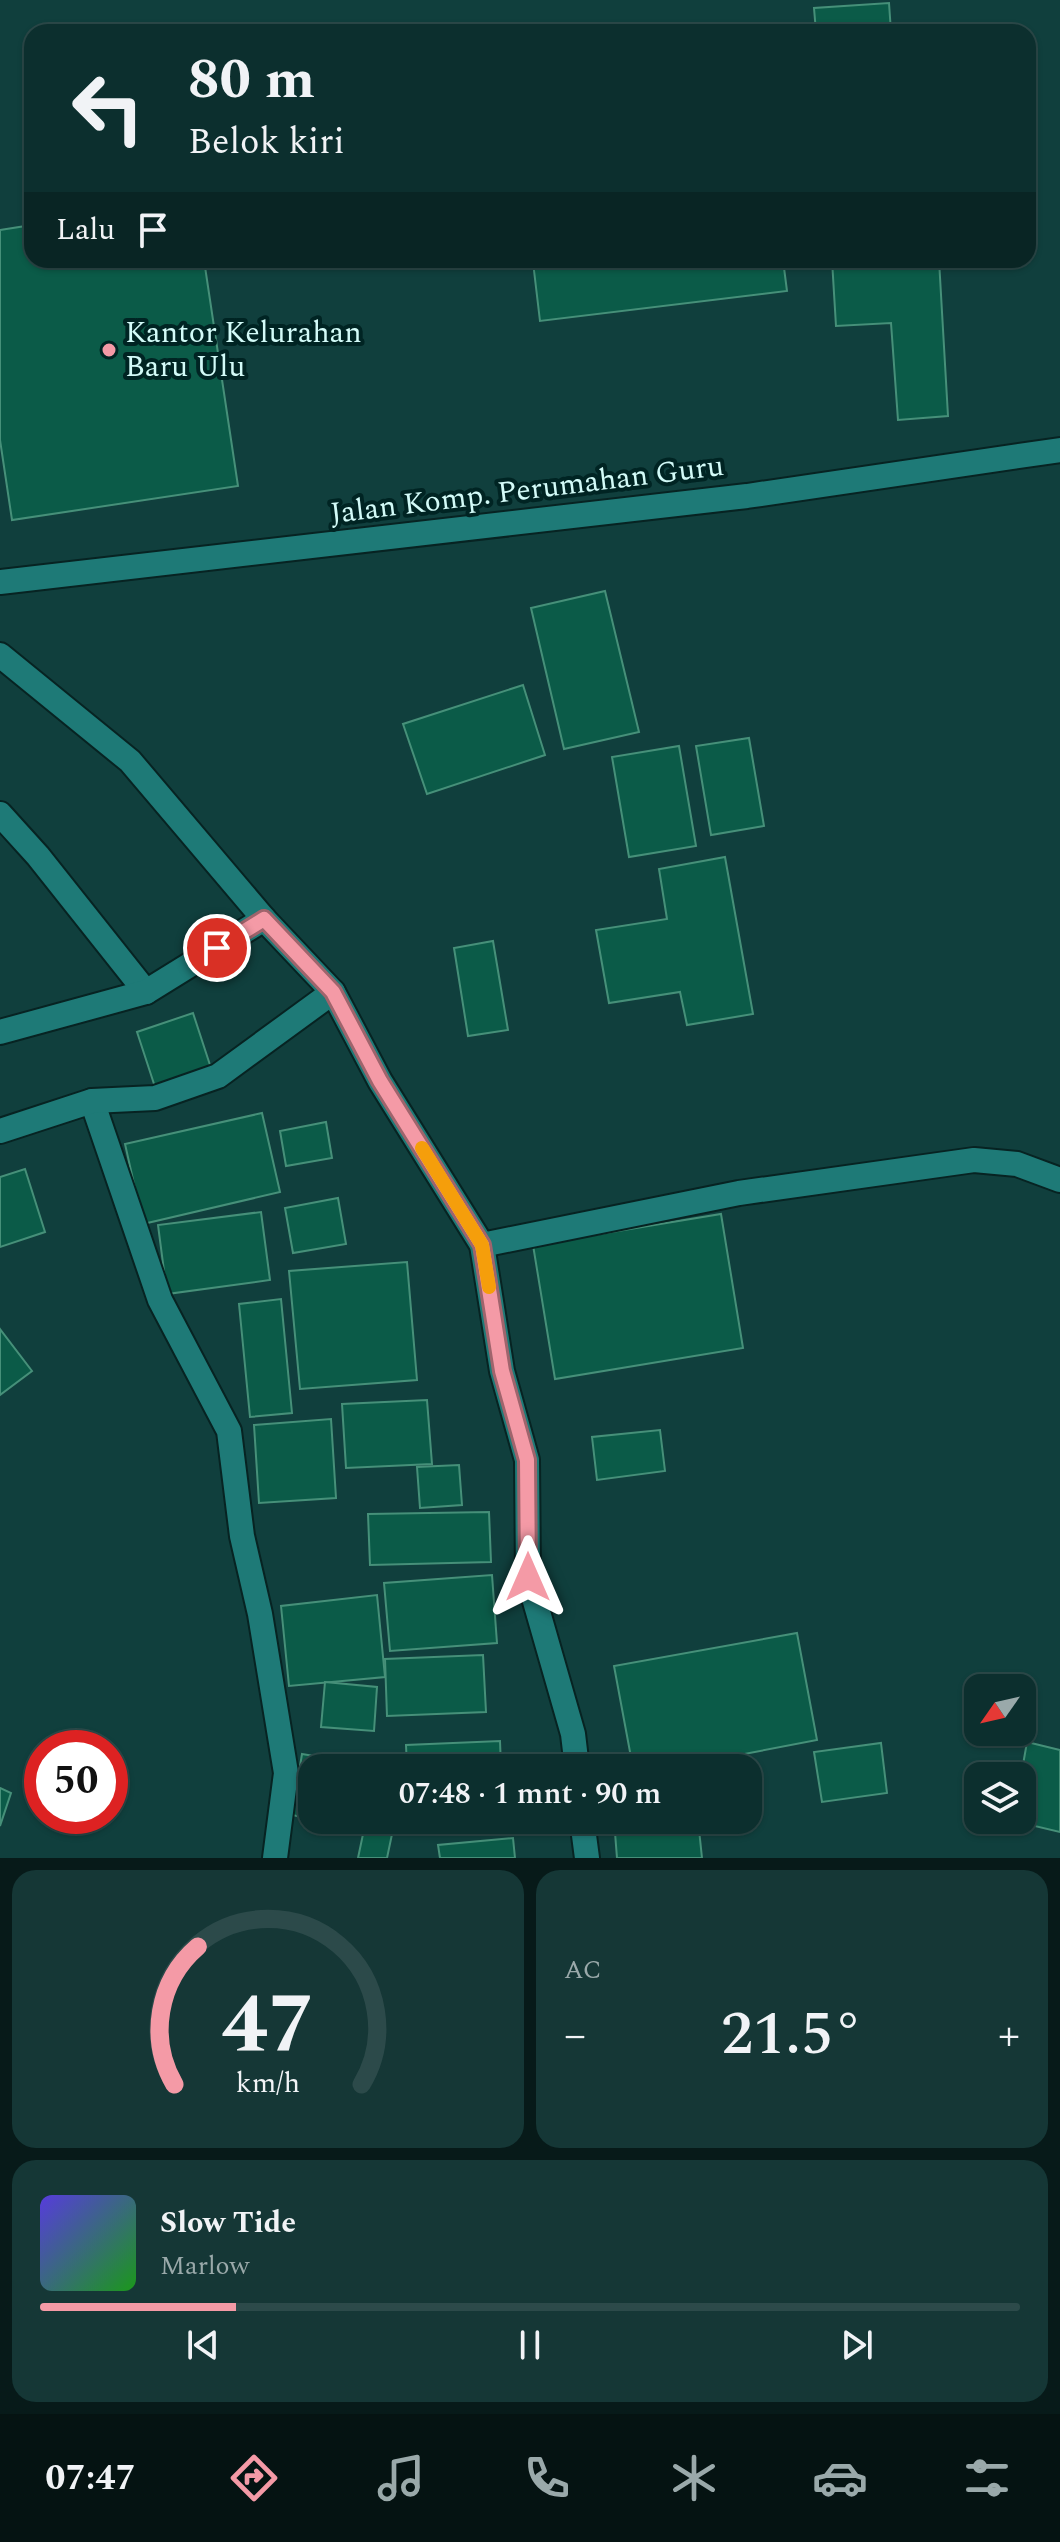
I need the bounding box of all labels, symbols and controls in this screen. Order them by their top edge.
text: 80 m [188,38,315,123]
icon: left [56,56,160,160]
text: Belok kiri [188,115,345,170]
text: Lalu [56,207,115,253]
icon: arrive [131,208,175,252]
place label: Kantor Kelurahan Baru Ulu [125,310,362,390]
marker: Kantor Kelurahan Baru Ulu [100,341,118,359]
street label: Jalan Komp. Perumahan Guru [328,443,726,537]
pin [183,914,251,982]
icon: arrive [195,926,239,970]
position arrow [486,1535,570,1619]
north arrow [964,1674,1036,1746]
map controls [964,1674,1036,1834]
speed limit sign: 50 [24,1730,128,1834]
button: layers [964,1762,1036,1834]
text: 07:48 · 1 mnt · 90 m [399,1771,661,1817]
text: AC [564,1950,602,1990]
text: 47 [221,1963,315,2090]
text: 21.5° [721,1989,863,2081]
text: − [564,2002,586,2069]
text: + [998,2002,1020,2069]
text: km/h [236,2062,300,2105]
text: Slow Tide [160,2200,296,2246]
text: Marlow [160,2246,249,2286]
icon: previous [181,2323,225,2367]
icon: pause [508,2323,552,2367]
icon: next [835,2323,879,2367]
icon: directions [226,2450,282,2506]
icon: music [373,2450,429,2506]
icon: phone [519,2450,575,2506]
icon: climate [666,2450,722,2506]
icon: car [812,2450,868,2506]
icon: filters [959,2450,1015,2506]
text: 07:47 [45,2451,136,2506]

